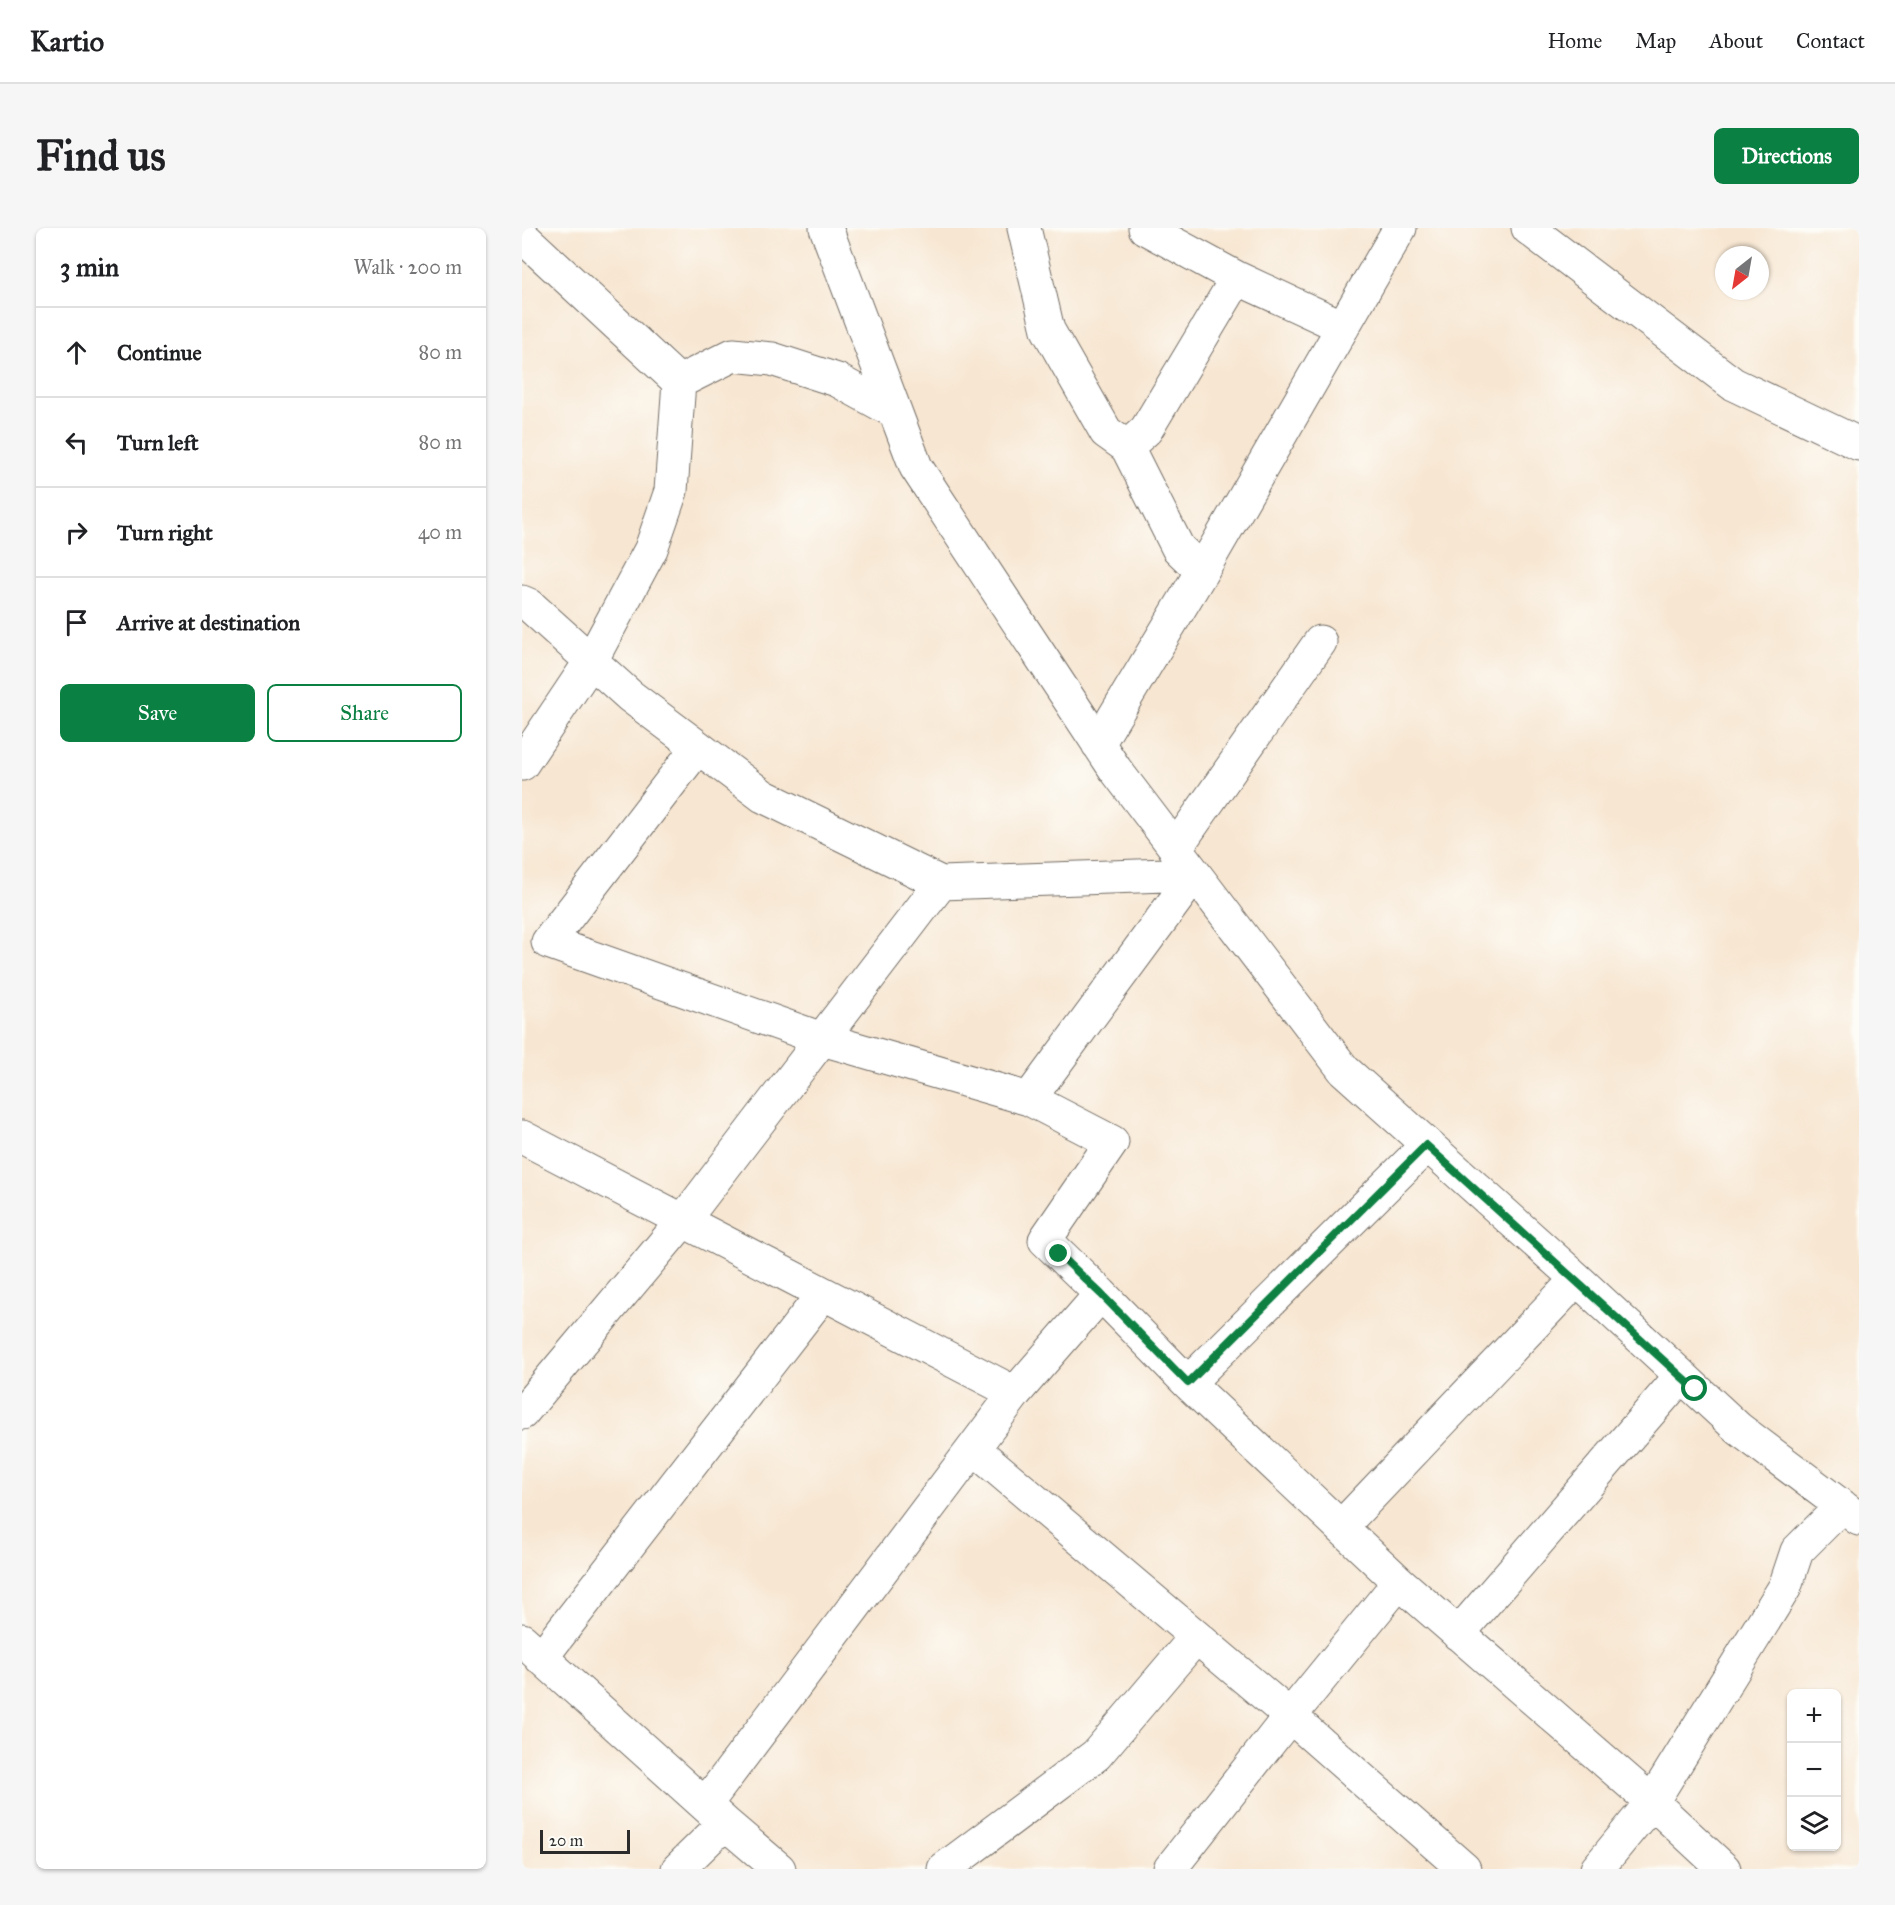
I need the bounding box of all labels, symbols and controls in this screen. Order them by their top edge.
text: Kartio [30,24,104,59]
text: Home [1547,28,1602,54]
text: Map [1635,28,1676,54]
text: About [1709,28,1763,54]
text: Contact [1796,28,1865,54]
button: Directions [1714,128,1859,184]
text: Find us [36,130,166,182]
north arrow [1715,246,1769,300]
text: 3 min [60,251,119,283]
text: Walk · 200 m [354,255,462,279]
icon: ahead [60,336,93,369]
text: Continue [117,339,202,366]
text: 80 m [419,340,462,364]
icon: left [60,426,93,459]
text: Turn left [117,429,199,456]
text: 80 m [419,430,462,454]
icon: right [60,516,93,549]
text: Turn right [117,519,213,546]
text: 40 m [418,520,462,544]
icon: arrive [60,606,93,639]
text: Arrive at destination [117,609,300,636]
button: Save [60,684,255,742]
button: Share [267,684,462,742]
route end [1045,1240,1071,1266]
route start [1681,1375,1707,1401]
map controls [1787,1689,1841,1851]
button: + [1787,1689,1841,1743]
button: − [1787,1743,1841,1797]
button: layers [1787,1797,1841,1851]
scale bar [540,1827,630,1854]
text: 20 m [549,1831,583,1850]

